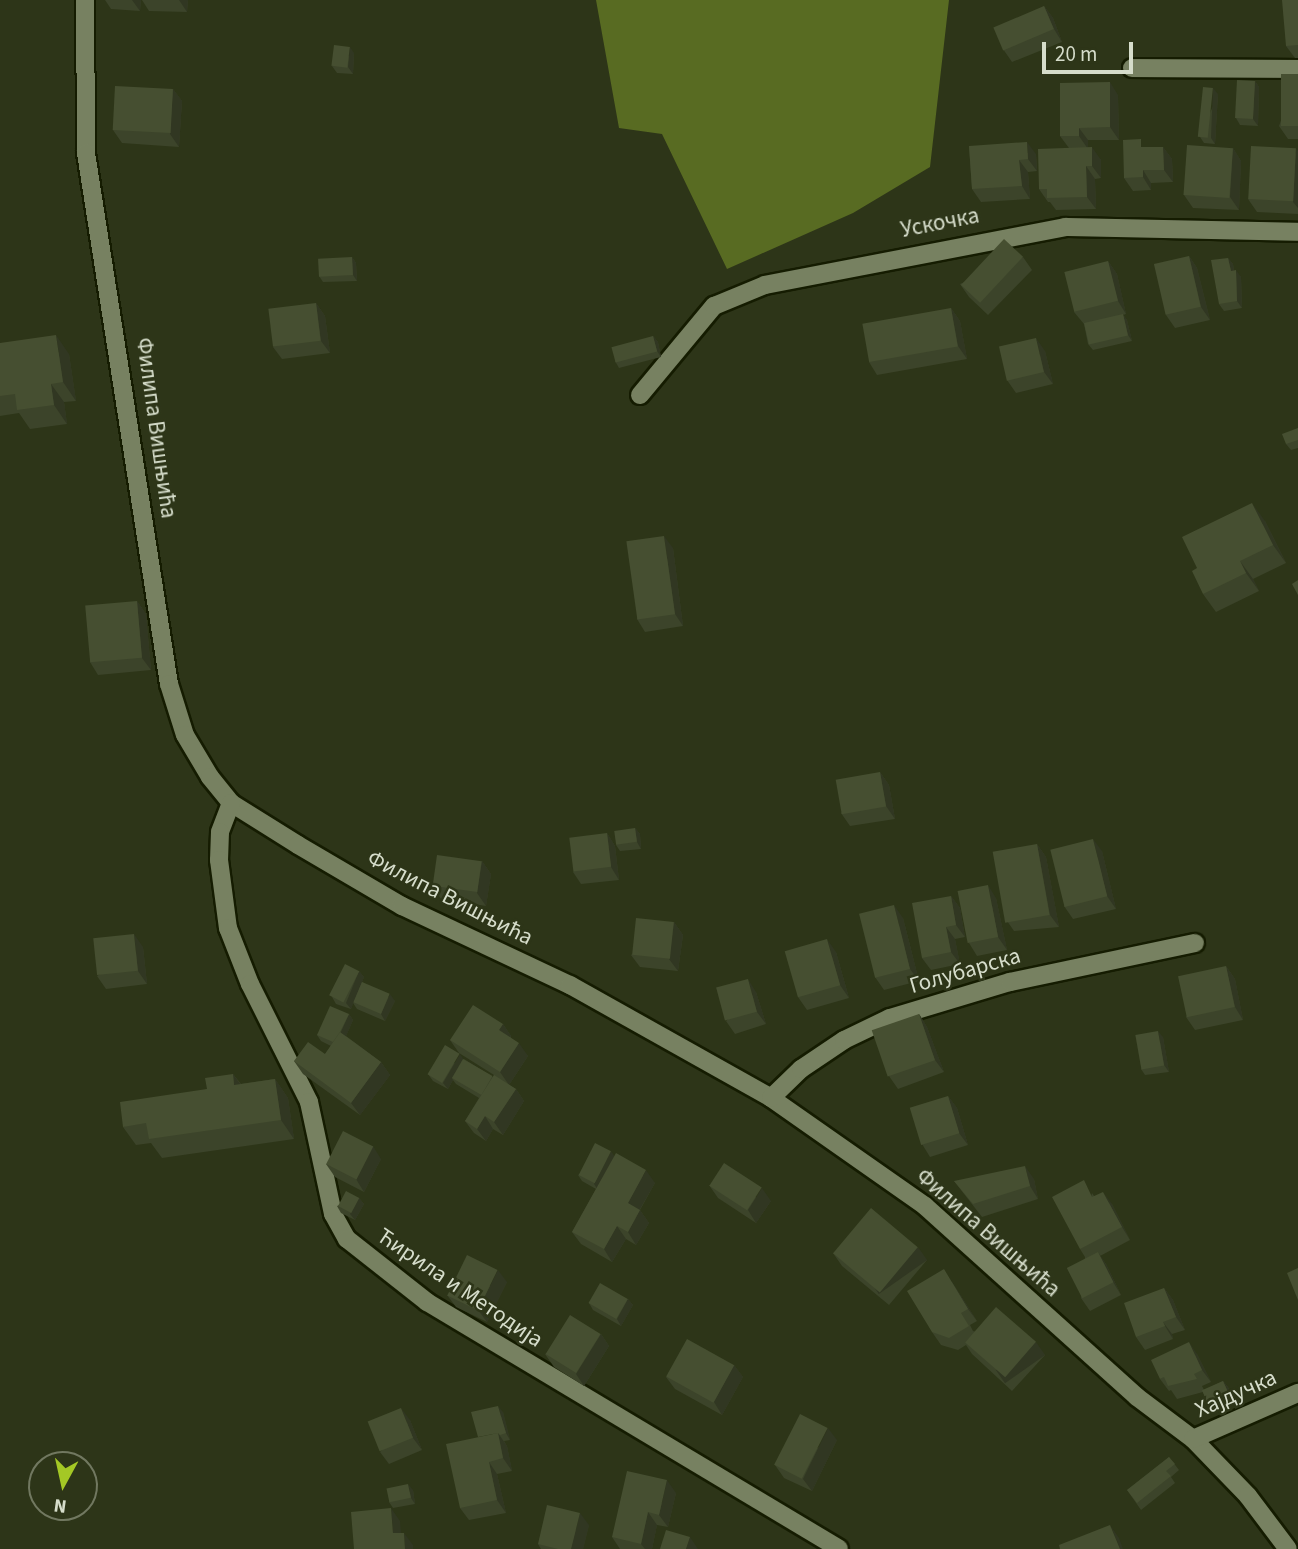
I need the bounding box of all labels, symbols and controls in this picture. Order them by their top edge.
scale bar [1046,28,1137,72]
text: 20 m [1055,39,1097,69]
street label: Ускочка [898,202,982,244]
street label: Филипа Вишњића [130,336,182,520]
street label: Филипа Вишњића [363,844,537,952]
street label: Голубарска [906,942,1024,1000]
street label: Филипа Вишњића [910,1163,1066,1303]
street label: Ћирила и Методија [372,1222,548,1354]
street label: Хајдучка [1191,1364,1281,1424]
north arrow [28,1451,98,1521]
text: N [52,1491,68,1520]

